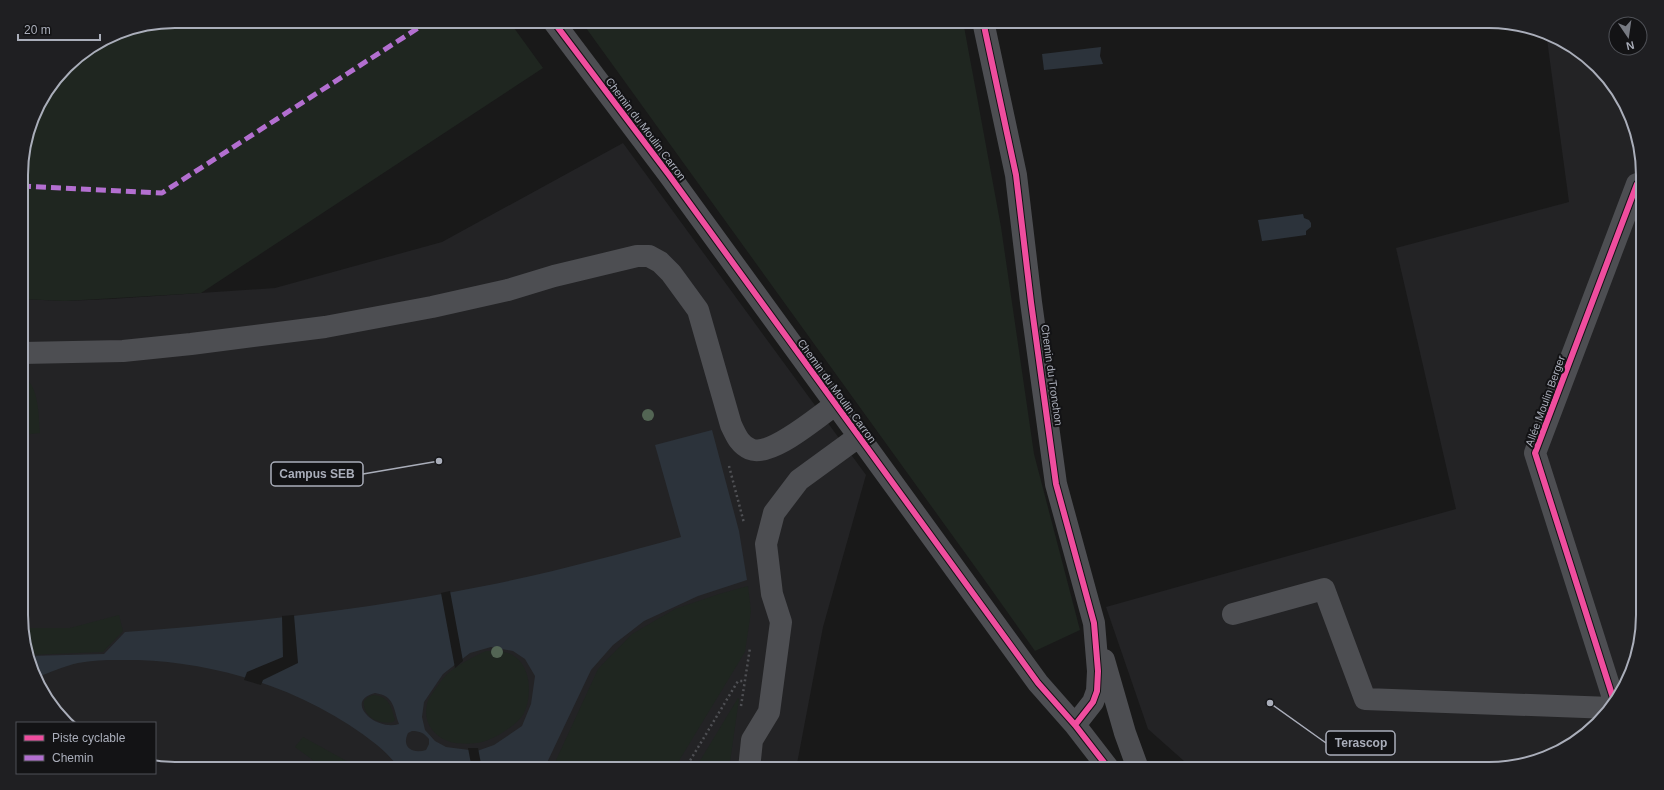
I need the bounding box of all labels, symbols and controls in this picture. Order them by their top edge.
scale bar [18,16,100,42]
north arrow [1608,16,1648,56]
text: 20 m [24,23,51,37]
text: N [1625,39,1635,52]
street label: Chemin du Moulin Carron [603,75,689,183]
street label: Chemin du Tronchon [1039,324,1065,426]
street label: Chemin du Moulin Carron [795,337,879,445]
street label: Allée Moulin Berger [1523,354,1567,448]
callout: Campus SEB [271,462,363,486]
text: Campus SEB [279,467,355,481]
legend [16,722,156,774]
text: Piste cyclable [52,731,126,745]
callout: Terascop [1326,731,1395,755]
text: Terascop [1335,736,1387,750]
text: Chemin [52,751,93,765]

